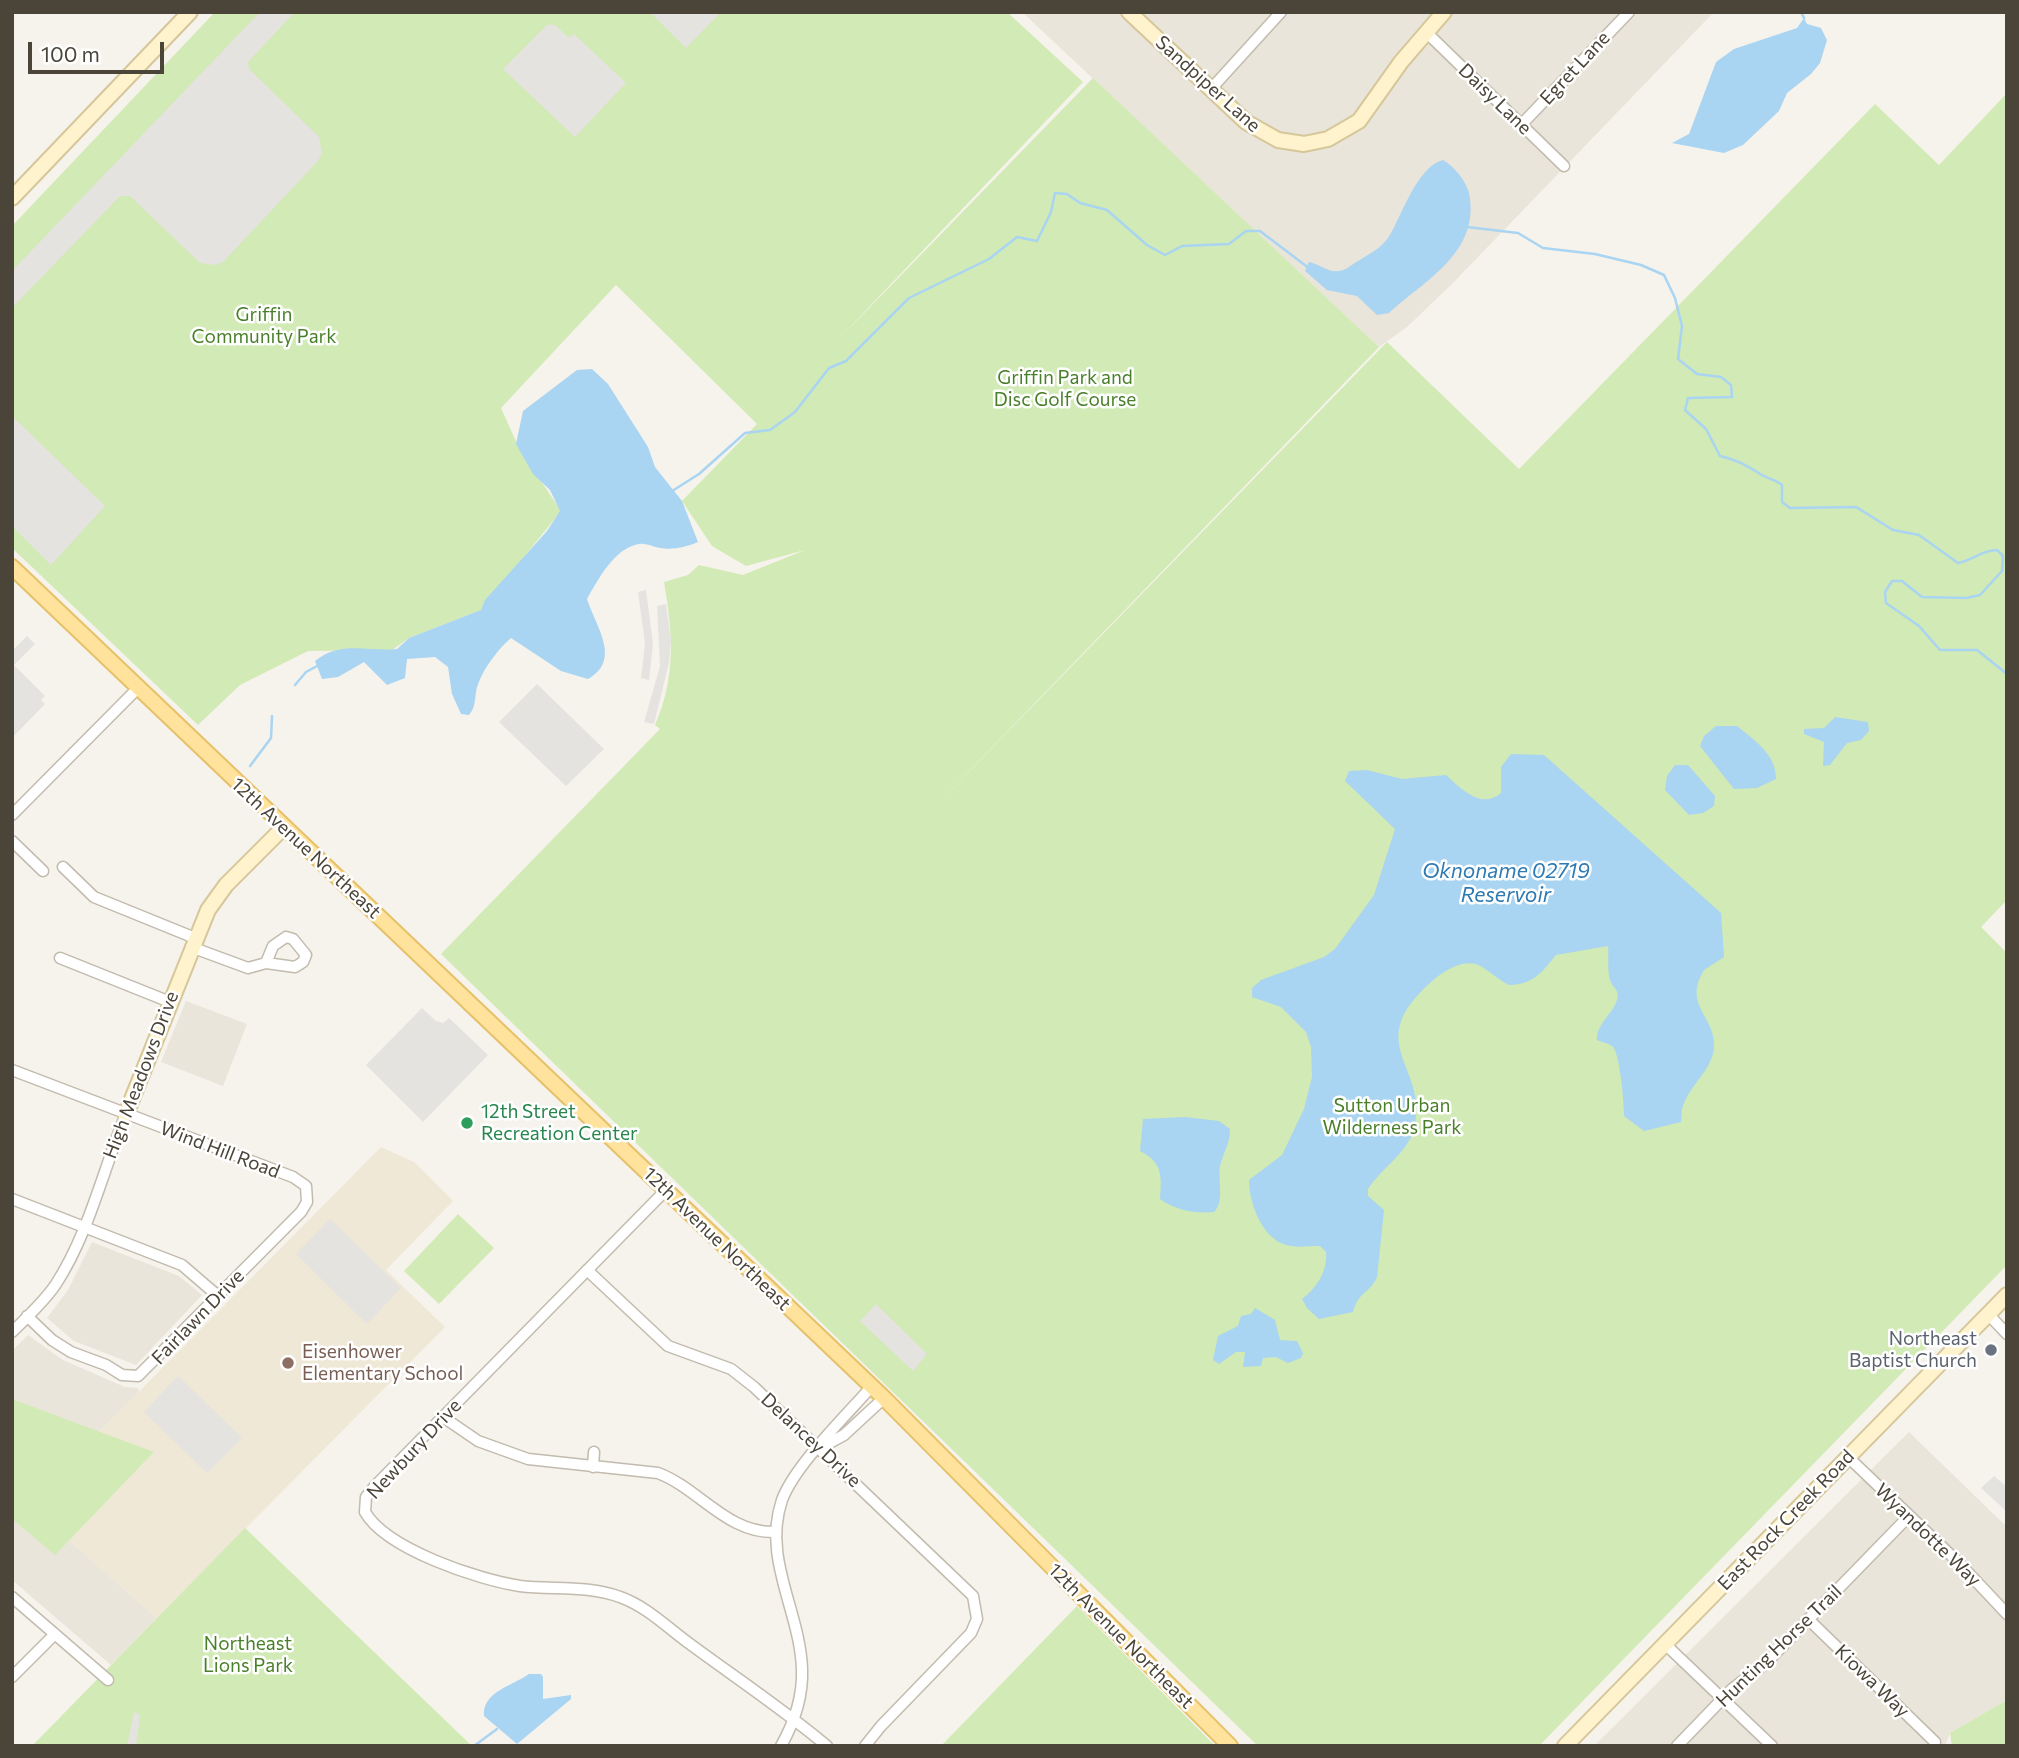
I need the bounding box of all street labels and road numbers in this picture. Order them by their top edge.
street label: Egret Lane [1535,27,1615,109]
street label: Sandpiper Lane [1151,31,1265,137]
street label: Daisy Lane [1454,59,1536,139]
street label: 12th Avenue Northeast [226,773,386,923]
street label: High Meadows Drive [99,988,183,1162]
street label: Wind Hill Road [157,1117,283,1183]
street label: 12th Avenue Northeast [639,1163,795,1315]
street label: Fairlawn Drive [147,1265,249,1369]
street label: Delancey Drive [756,1388,866,1492]
street label: Newbury Drive [362,1394,466,1504]
street label: East Rock Creek Road [1713,1445,1859,1595]
street label: Wyandotte Way [1870,1479,1986,1591]
street label: 12th Avenue Northeast [1044,1559,1198,1713]
street label: Hunting Horse Trail [1711,1580,1847,1712]
street label: Kiowa Way [1830,1640,1914,1722]

